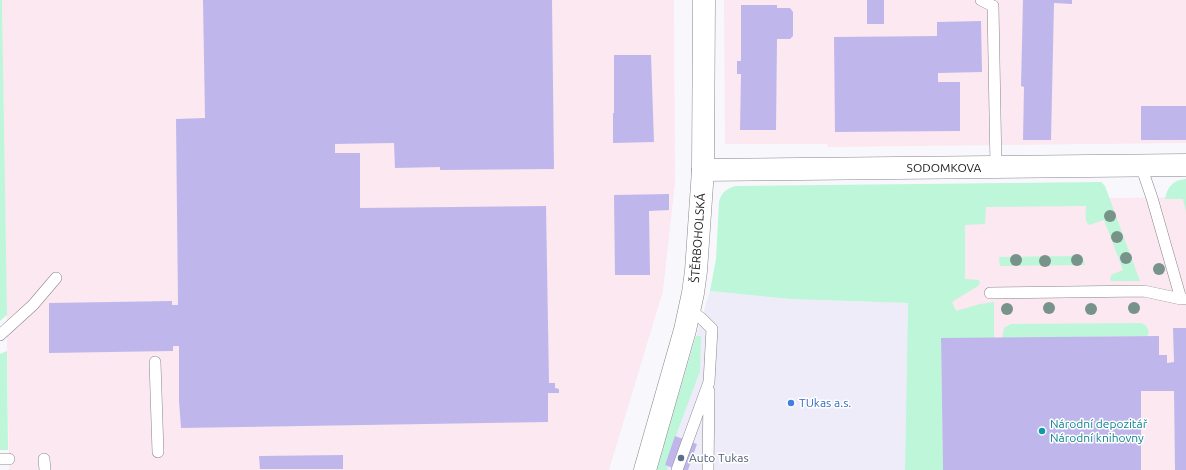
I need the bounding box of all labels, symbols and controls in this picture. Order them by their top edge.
street label: SODOMKOVA [907,161,981,175]
street label: ŠTĚRBOHOLSKÁ [688,193,708,283]
place label: TUkas a.s. [799,396,851,410]
marker: TUkas a.s. [786,398,796,408]
place label: Národní depozitář Národní knihovny [1050,417,1147,445]
marker: Národní depozitář Národní knihovny [1037,426,1047,436]
place label: Auto Tukas [689,451,749,465]
marker: Auto Tukas [676,453,686,463]

